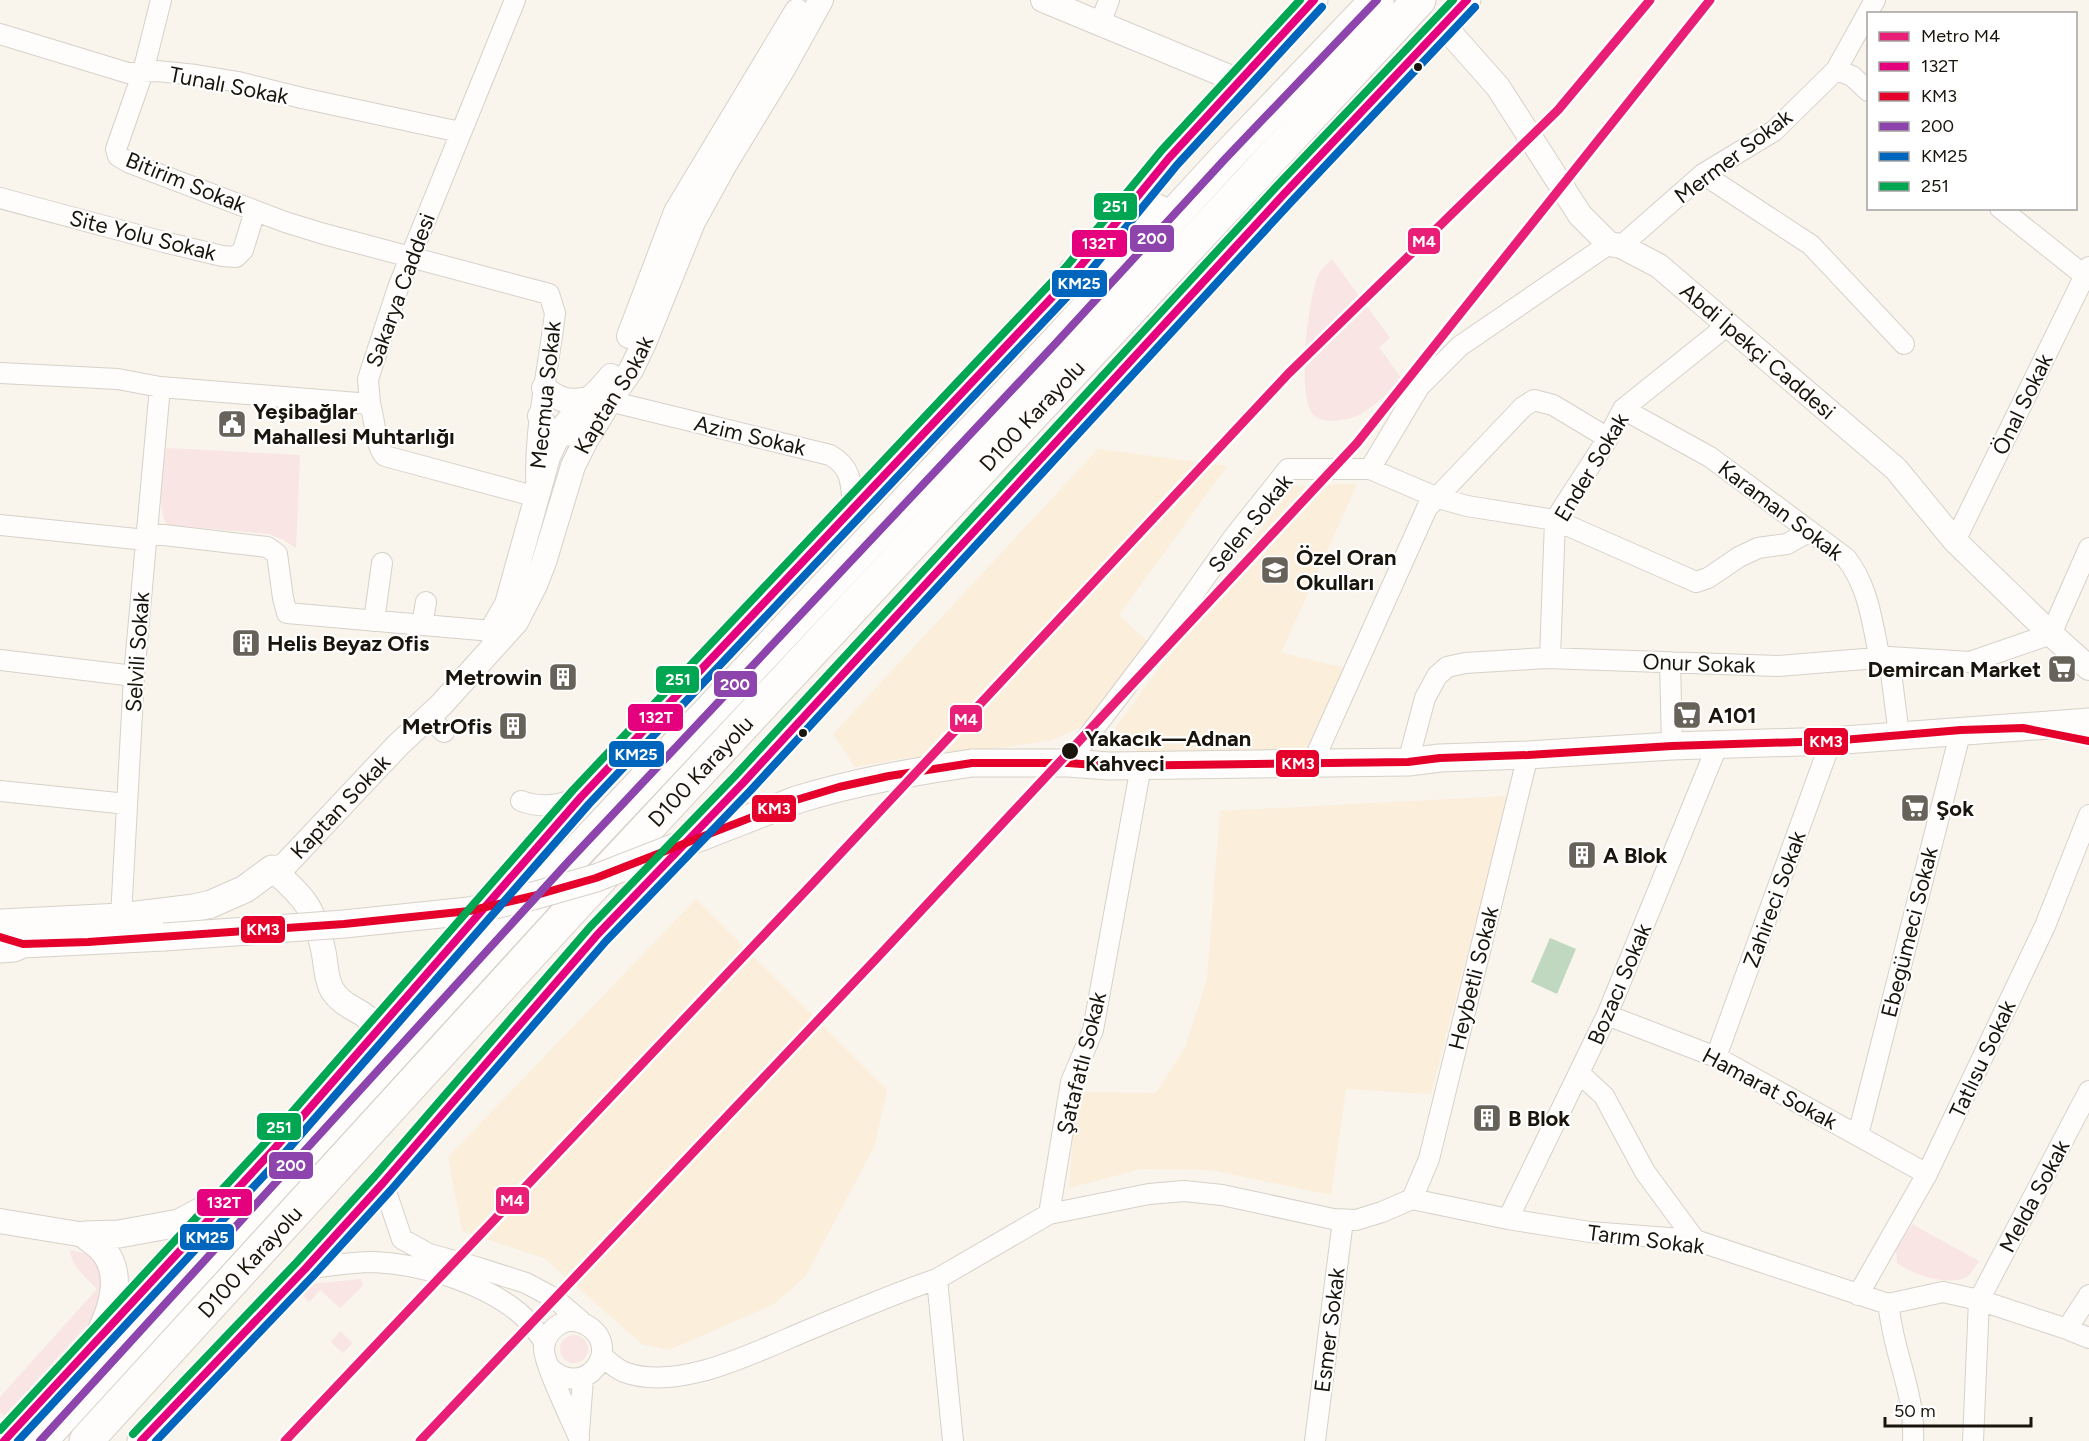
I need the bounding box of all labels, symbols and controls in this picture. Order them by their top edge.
legend [1867,12,2077,210]
text: Metro M4 [1921,25,2000,47]
text: 132T [1921,55,1958,77]
street label: Tunalı Sokak [167,61,291,110]
unlabelled marker [1412,61,1424,73]
text: KM3 [1921,85,1957,107]
street label: Mermer Sokak [1669,103,1798,209]
text: 200 [1921,115,1954,137]
text: KM25 [1921,145,1968,167]
street label: Bitirim Sokak [122,146,250,219]
text: 251 [1921,175,1949,197]
line badge: 251 [1093,192,1138,221]
text: 251 [1102,197,1128,216]
street label: Site Yolu Sokak [67,204,219,267]
street label: Sakarya Caddesi [360,209,441,371]
line badge: 200 [1129,224,1175,253]
line badge: M4 [1407,227,1441,255]
line badge: 132T [1071,229,1128,258]
text: 200 [1137,229,1167,248]
text: M4 [1412,232,1436,251]
text: 132T [1082,234,1117,253]
line badge: KM25 [1051,269,1108,298]
text: KM25 [1058,274,1100,293]
street label: Abdi İpekçi Caddesi [1675,277,1841,425]
street label: Mecmua Sokak [524,319,567,470]
street label: Kaptan Sokak [568,332,660,458]
street label: Önal Sokak [1986,349,2059,459]
street label: D100 Karayolu [974,355,1090,477]
place label: Yeşibağlar Mahallesi Muhtarlığı [253,398,455,450]
public building icon: Yeşibağlar Mahallesi Muhtarlığı [216,408,248,440]
street label: Ender Sokak [1549,408,1634,526]
street label: Azim Sokak [692,410,809,461]
street label: Karaman Sokak [1713,455,1849,566]
street label: Selen Sokak [1203,468,1298,578]
place label: Özel Oran Okulları [1296,544,1397,596]
school or university icon: Özel Oran Okulları [1259,554,1291,586]
street label: Selvili Sokak [120,590,155,713]
building icon: Helis Beyaz Ofis [230,627,262,659]
place label: Helis Beyaz Ofis [267,630,429,657]
street label: Onur Sokak [1642,648,1756,679]
supermarket icon: Demircan Market [2046,653,2078,685]
place label: Demircan Market [1867,656,2041,683]
building icon: Metrowin [547,661,579,693]
place label: Metrowin [445,664,542,691]
line badge: 251 [655,665,700,694]
text: 251 [665,670,691,689]
line badge: 200 [713,670,758,698]
text: 200 [720,675,750,694]
supermarket icon: A101 [1671,699,1703,731]
place label: A101 [1708,702,1757,729]
line badge: 132T [627,703,684,732]
line badge: M4 [949,704,983,733]
text: 132T [639,708,674,727]
building icon: MetrOfis [497,710,529,742]
street label: D100 Karayolu [642,710,759,833]
text: M4 [954,710,978,729]
place label: MetrOfis [402,713,492,740]
place label: Yakacık—Adnan Kahveci [1085,725,1251,777]
unlabelled marker [797,727,809,739]
line badge: KM3 [1803,727,1849,756]
text: KM3 [1809,732,1843,751]
line badge: KM25 [608,740,665,768]
marker: Yakacık—Adnan Kahveci [1060,741,1080,761]
text: KM25 [615,745,657,764]
street label: Kaptan Sokak [285,749,396,865]
line badge: KM3 [1275,749,1320,778]
text: KM3 [1281,754,1315,773]
supermarket icon: Şok [1899,792,1931,824]
line badge: KM3 [751,794,797,823]
place label: Şok [1936,795,1974,822]
text: KM3 [757,799,791,818]
street label: Zahireci Sokak [1737,827,1812,971]
building icon: A Blok [1566,839,1598,871]
place label: A Blok [1603,842,1668,869]
street label: Ebegümeci Sokak [1875,844,1944,1020]
street label: Heybetli Sokak [1443,903,1504,1053]
line badge: KM3 [240,915,286,944]
street label: Bozacı Sokak [1582,919,1657,1049]
text: KM3 [246,920,280,939]
street label: Şatafatlı Sokak [1051,989,1112,1137]
street label: Tatlısu Sokak [1943,996,2022,1122]
street label: Hamarat Sokak [1698,1042,1842,1135]
building icon: B Blok [1471,1102,1503,1134]
place label: B Blok [1508,1105,1570,1132]
line badge: 251 [256,1112,302,1141]
text: 251 [266,1118,292,1137]
street label: Melda Sokak [1994,1135,2076,1257]
line badge: 200 [268,1151,314,1180]
text: 200 [276,1156,306,1175]
line badge: M4 [495,1186,530,1215]
line badge: 132T [196,1188,253,1217]
text: M4 [500,1191,524,1210]
text: 132T [207,1193,242,1212]
street label: D100 Karayolu [192,1200,308,1323]
street label: Tarım Sokak [1586,1219,1706,1260]
line badge: KM25 [179,1223,235,1251]
text: KM25 [186,1228,228,1247]
street label: Esmer Sokak [1308,1266,1351,1394]
scale bar [1885,1390,2030,1428]
text: 50 m [1894,1400,1936,1422]

